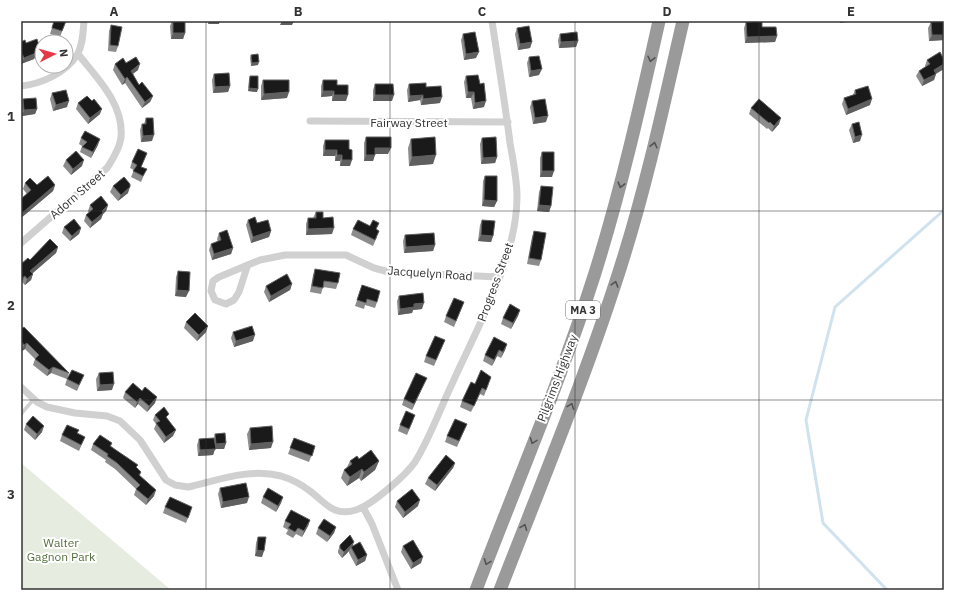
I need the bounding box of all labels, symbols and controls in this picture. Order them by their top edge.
text: A [110,3,119,20]
text: B [294,3,303,20]
text: C [478,3,487,20]
text: D [662,3,672,20]
text: E [847,3,855,20]
north arrow [34,34,74,74]
text: N [57,48,71,58]
one-way arrow [647,56,655,62]
text: 1 [7,108,15,125]
street label: Fairway Street [370,115,448,130]
one-way arrow [649,142,658,149]
street label: Adorn Street [46,166,108,222]
one-way arrow [617,182,625,189]
street label: Progress Street [474,241,516,323]
street label: Jacquelyn Road [387,263,473,283]
one-way arrow [610,281,619,288]
text: 2 [7,297,15,314]
road number: MA 3 [566,301,600,319]
street label: Pilgrims Highway [533,332,581,424]
one-way arrow [566,403,574,411]
one-way arrow [530,437,538,444]
text: 3 [7,486,15,503]
one-way arrow [520,524,528,531]
park label: Walter Gagnon Park [27,535,96,564]
one-way arrow [483,559,491,566]

